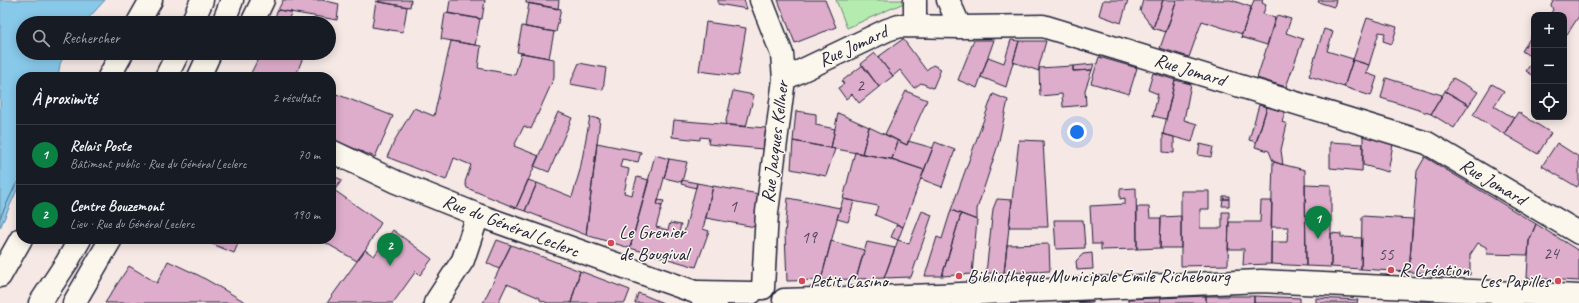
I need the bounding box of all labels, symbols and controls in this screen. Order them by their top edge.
map controls [1531,12,1567,120]
button: + [1531,12,1567,48]
search box [16,16,336,60]
street label: Rue Jomard [815,19,894,72]
icon: search [30,27,52,49]
text: Rechercher [62,29,120,48]
street label: Rue Jomard [1151,48,1231,93]
button: − [1531,48,1567,84]
house number: 2 [856,75,865,96]
street label: Rue Jacques Kellner [756,78,795,204]
button: locate [1531,84,1567,120]
text: À proximité [32,88,97,109]
text: 2 résultats [272,90,320,106]
your location [1067,122,1087,142]
text: Relais Poste [70,137,131,156]
text: 1 [42,147,48,163]
text: 70 m [298,147,320,163]
street label: Rue Jomard [1455,153,1533,212]
text: Bâtiment public · Rue du Général Leclerc [70,156,247,172]
street label: Rue du Général Leclerc [439,189,583,263]
house number: 1 [729,196,738,217]
text: Centre Bouzemont [70,197,164,216]
pin: 1 [1305,206,1331,239]
text: 2 [42,207,48,223]
text: 190 m [292,207,320,223]
text: Lieu · Rue du Général Leclerc [70,216,195,232]
place label: Le Grenier de Bougival [619,220,692,266]
house number: 19 [801,227,818,248]
pin: 2 [377,233,403,266]
marker: Le Grenier de Bougival [606,238,616,248]
house number: 24 [1543,243,1561,264]
house number: 55 [1378,244,1395,265]
place label: R Création [1399,258,1470,282]
place label: Bibliothèque Municipale Emile Richebourg [967,264,1231,288]
marker: R Création [1386,265,1396,275]
place label: Petit Casino [810,269,890,293]
place label: Les Papilles [1479,269,1552,293]
marker: Bibliothèque Municipale Emile Richebourg [954,271,964,281]
marker: Petit Casino [797,276,807,286]
marker: Les Papilles [1553,276,1563,286]

